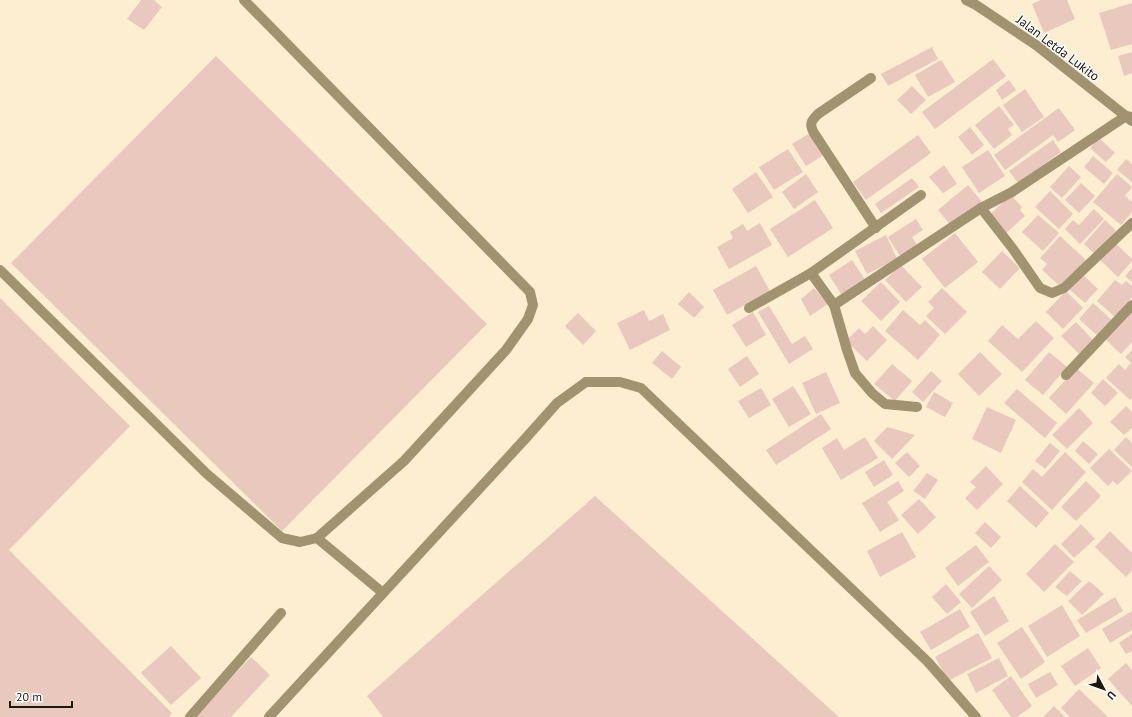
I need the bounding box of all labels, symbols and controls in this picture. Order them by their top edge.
street label: Jalan Letda Lukito [1012,11,1103,85]
north arrow [1084,669,1124,709]
scale bar [10,683,72,709]
text: U [1104,688,1119,703]
text: 20 m [16,689,42,704]

